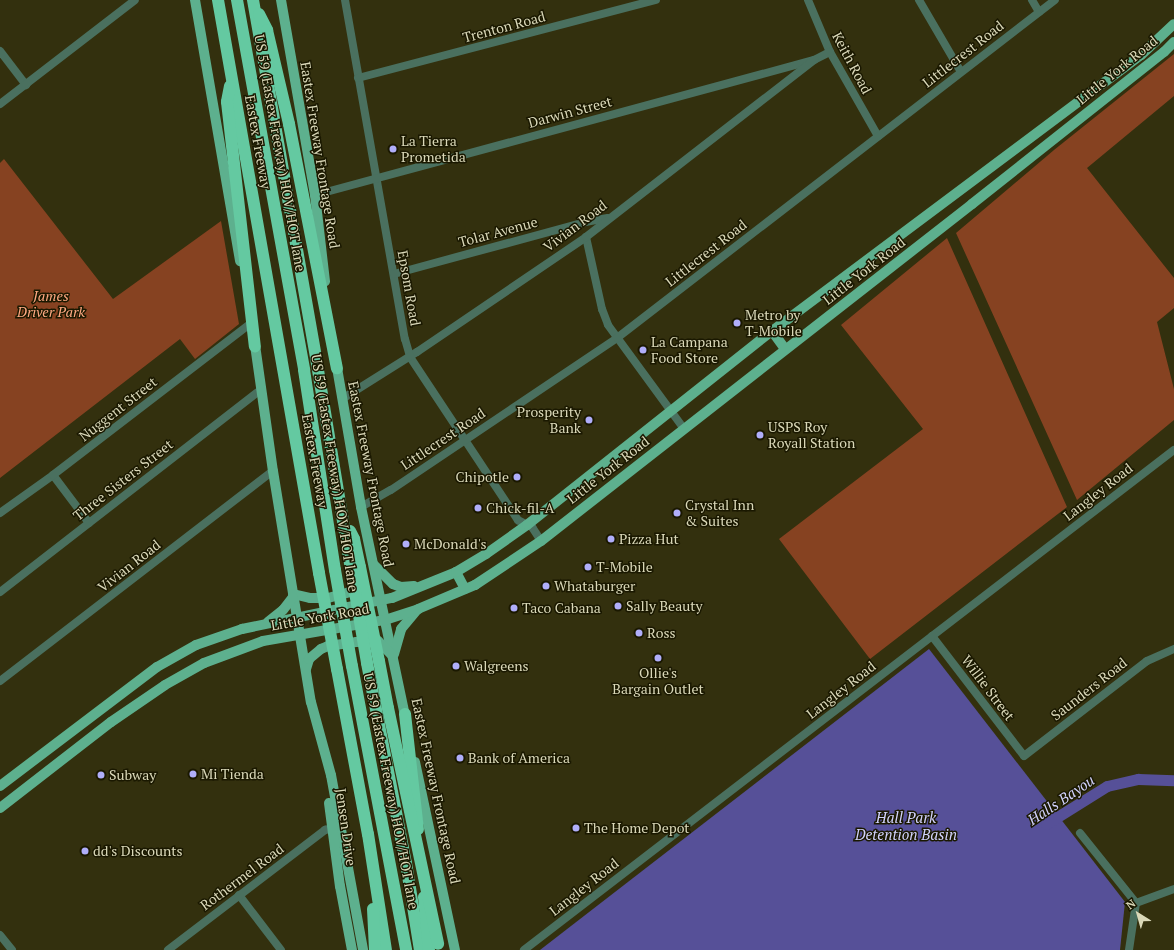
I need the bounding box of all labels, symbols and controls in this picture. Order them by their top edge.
street label: Trenton Road [461,8,547,46]
street label: Littlecrest Road [919,17,1007,91]
street label: Keith Road [829,29,875,97]
street label: Little York Road [1073,32,1161,108]
street label: US 59 (Eastex Freeway) HOV/HOT lane [251,33,309,273]
street label: Eastex Freeway Frontage Road [297,60,343,250]
street label: Darwin Street [526,93,614,131]
street label: Eastex Freeway [241,94,275,190]
place label: La Tierra Prometida [401,133,466,166]
marker: La Tierra Prometida [388,144,398,154]
street label: Vivian Road [540,197,610,255]
street label: Tolar Avenue [457,213,539,251]
street label: Littlecrest Road [662,216,750,290]
street label: Little York Road [820,234,908,308]
street label: Epsom Road [394,249,424,327]
park label: James Driver Park [17,288,85,320]
place label: Metro by T-Mobile [745,307,802,340]
marker: Metro by T-Mobile [732,318,742,328]
place label: La Campana Food Store [651,334,728,366]
marker: La Campana Food Store [638,345,648,355]
street label: US 59 (Eastex Freeway) HOV/HOT lane [308,353,362,593]
street label: Nuggent Street [76,373,160,445]
street label: Eastex Freeway Frontage Road [345,380,397,568]
place label: Prosperity Bank [517,404,581,436]
street label: Littlecrest Road [398,405,488,473]
street label: Eastex Freeway [298,413,332,509]
marker: Prosperity Bank [584,415,594,425]
place label: USPS Roy Royall Station [768,419,855,452]
marker: USPS Roy Royall Station [755,430,765,440]
street label: Little York Road [564,433,652,507]
street label: Three Sisters Street [70,436,176,524]
street label: Langley Road [1060,460,1136,524]
place label: Chipotle [456,469,509,485]
marker: Chipotle [512,472,522,482]
place label: Crystal Inn & Suites [685,497,754,530]
place label: Chick-fil-A [486,500,554,516]
marker: Chick-fil-A [473,503,483,513]
marker: Crystal Inn & Suites [672,508,682,518]
place label: Pizza Hut [619,531,679,547]
marker: Pizza Hut [606,534,616,544]
street label: Vivian Road [94,536,164,596]
place label: McDonald's [414,536,486,552]
marker: McDonald's [401,539,411,549]
place label: T-Mobile [596,559,653,575]
marker: T-Mobile [583,562,593,572]
place label: Whataburger [554,578,635,594]
marker: Whataburger [541,581,551,591]
place label: Sally Beauty [626,598,702,614]
street label: Little York Road [269,600,371,634]
place label: Taco Cabana [522,600,601,616]
marker: Sally Beauty [613,601,623,611]
marker: Taco Cabana [509,603,519,613]
place label: Ross [647,625,676,641]
marker: Ross [634,628,644,638]
street label: Willie Street [958,652,1018,724]
marker: Ollie's Bargain Outlet [653,653,663,663]
street label: Saunders Road [1048,654,1130,724]
place label: Walgreens [464,658,529,674]
street label: Langley Road [803,658,879,722]
marker: Walgreens [451,661,461,671]
place label: Ollie's Bargain Outlet [612,665,704,698]
street label: US 59 (Eastex Freeway) HOV/HOT lane [360,671,422,911]
street label: Eastex Freeway Frontage Road [408,697,464,885]
place label: Bank of America [468,750,570,766]
marker: Bank of America [455,753,465,763]
place label: Mi Tienda [201,766,264,782]
place label: Subway [109,767,156,783]
marker: Mi Tienda [188,769,198,779]
marker: Subway [96,770,106,780]
water label: Halls Bayou [1024,771,1098,829]
street label: Jensen Drive [332,787,360,867]
water label: Hall Park Detention Basin [855,808,957,843]
place label: The Home Depot [584,820,689,836]
marker: The Home Depot [571,823,581,833]
street label: Rothermel Road [197,840,287,914]
place label: dd's Discounts [93,843,183,859]
marker: dd's Discounts [80,846,90,856]
street label: Langley Road [546,855,622,919]
north arrow [1118,894,1158,934]
text: N [1123,896,1138,913]

